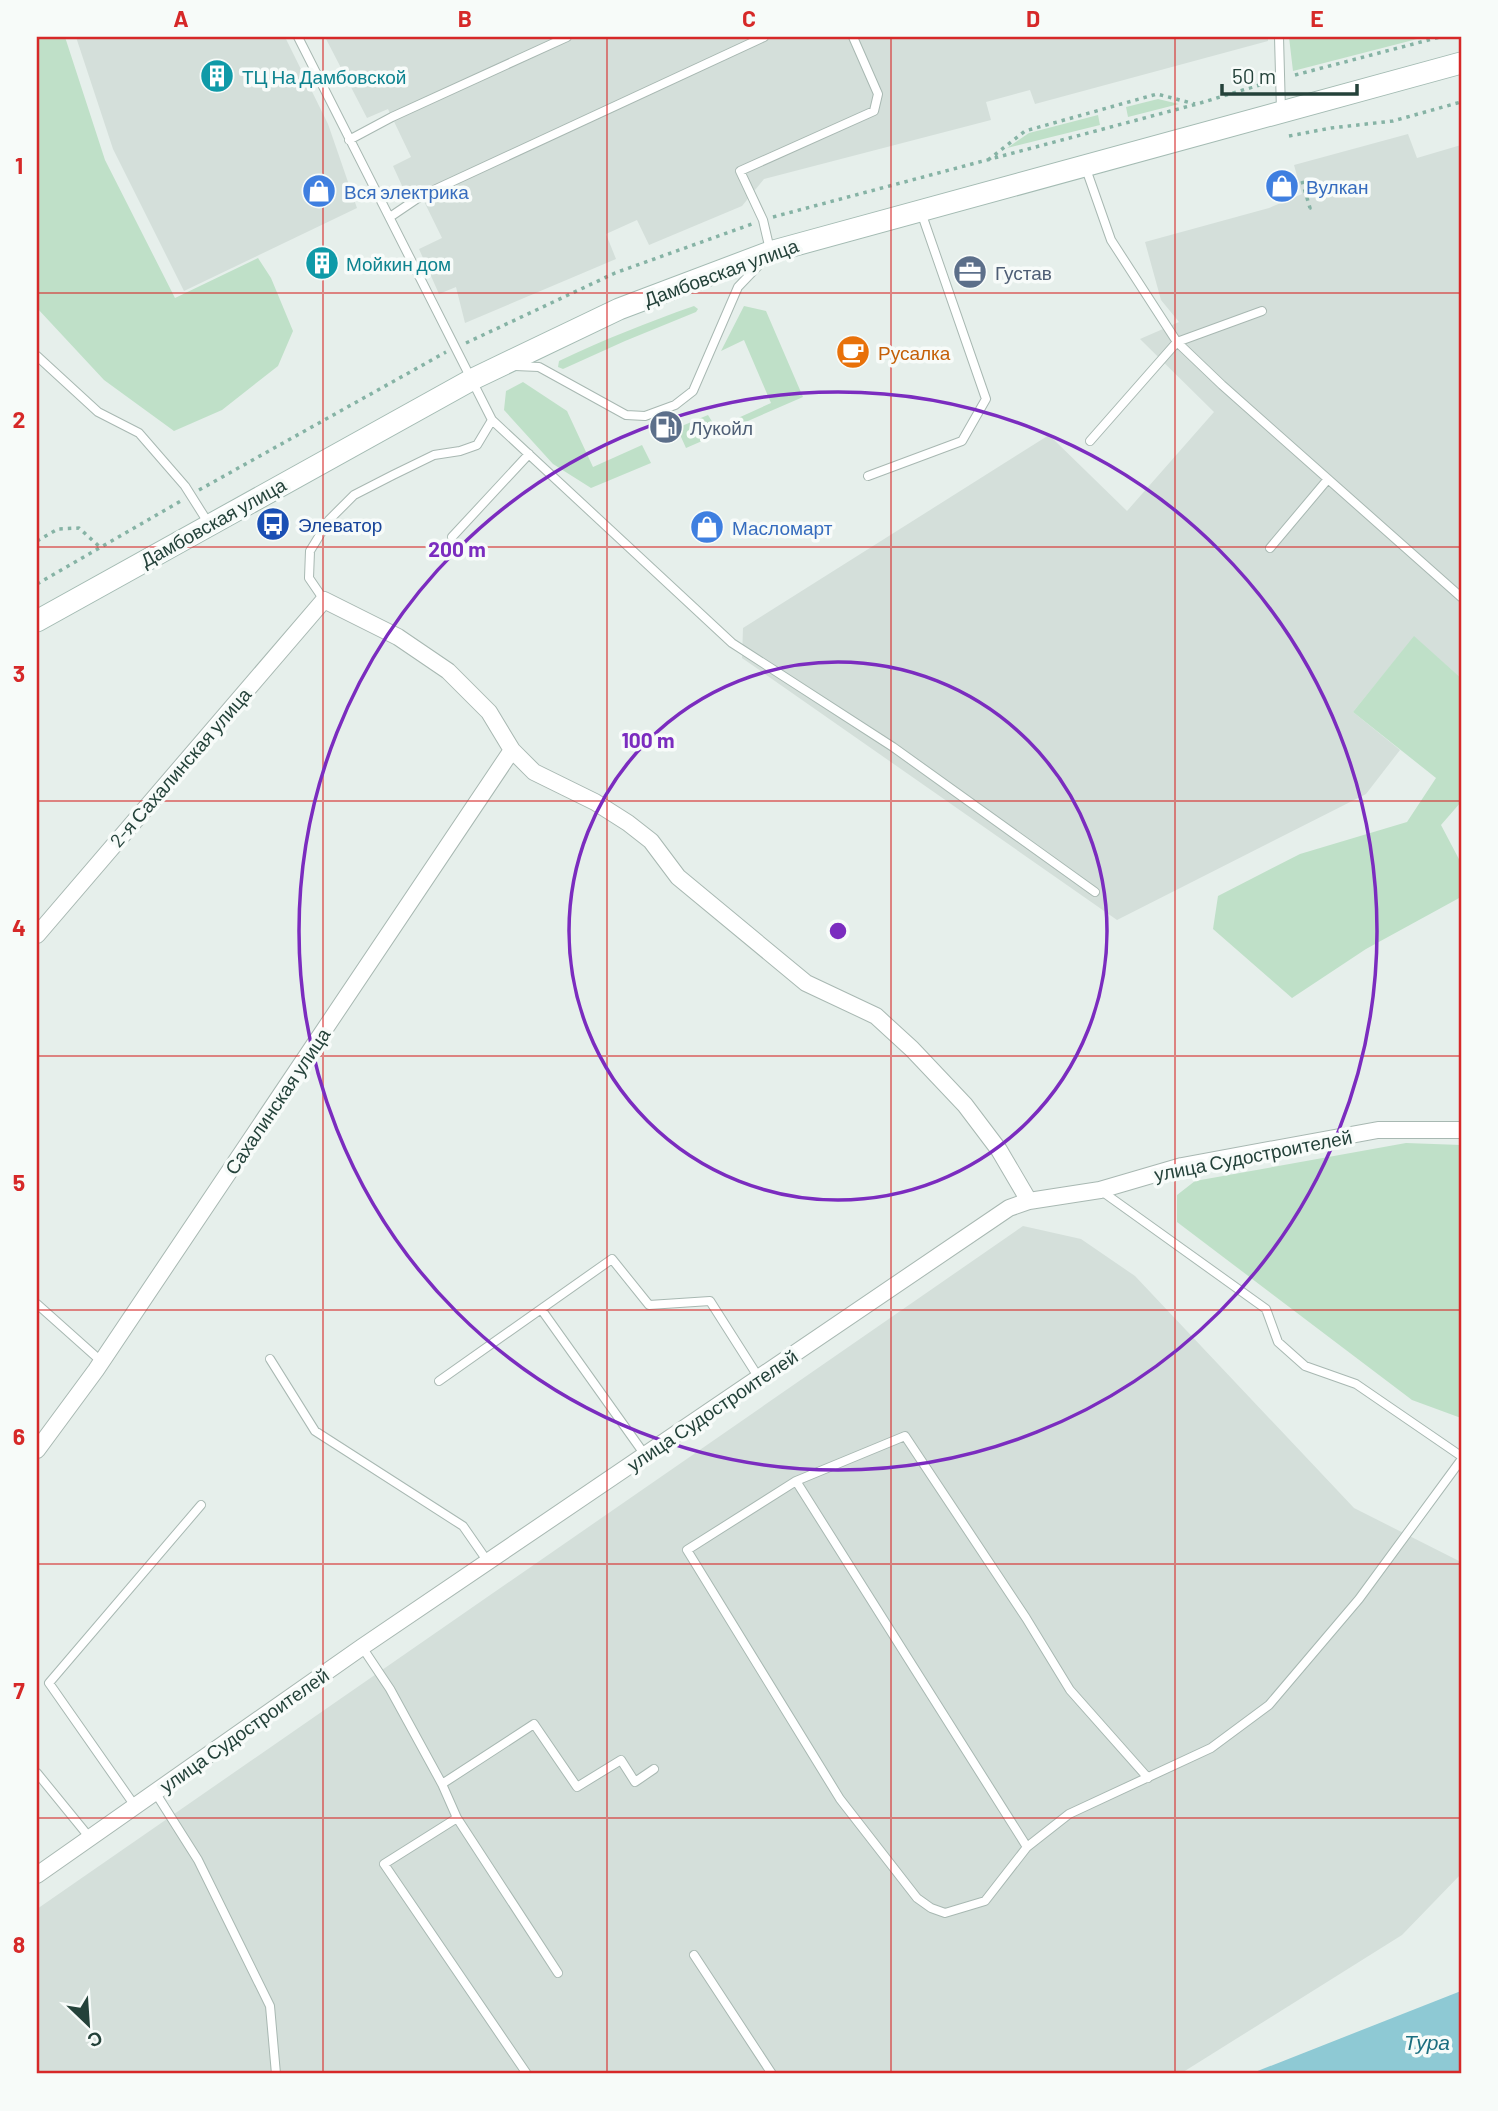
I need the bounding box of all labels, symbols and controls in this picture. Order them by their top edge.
text: A [173,4,189,32]
text: B [458,4,472,32]
text: C [742,4,756,32]
text: D [1026,4,1040,32]
text: E [1310,4,1324,32]
scale bar [1222,52,1356,96]
building icon: ТЦ На Дамбовской [198,57,236,95]
text: 50 m [1232,63,1276,88]
place label: ТЦ На Дамбовской [242,65,406,88]
text: 1 [15,151,23,179]
shop icon: Вулкан [1263,167,1301,205]
shop icon: Вся электрика [300,172,338,210]
place label: Вулкан [1306,175,1368,198]
place label: Вся электрика [344,180,469,203]
street label: Дамбовская улица [641,233,802,311]
building icon: Мойкин дом [303,244,341,282]
place label: Мойкин дом [346,252,451,275]
office icon: Густав [951,253,989,291]
place label: Густав [995,261,1052,284]
cafe icon: Русалка [834,333,872,371]
place label: Русалка [878,341,951,364]
text: 2 [13,405,25,433]
fuel station icon: Лукойл [647,408,685,446]
place label: Лукойл [690,416,753,439]
street label: Дамбовская улица [136,472,290,572]
bus stop icon: Элеватор [254,505,292,543]
shop icon: Масломарт [688,508,726,546]
place label: Элеватор [298,513,382,536]
place label: Масломарт [732,516,833,539]
text: 200 m [428,536,486,561]
text: 3 [13,659,25,687]
street label: 2-я Сахалинская улица [105,682,256,851]
text: 100 m [621,727,675,752]
text: 4 [12,913,26,941]
centre of rings [826,919,850,943]
street label: Сахалинская улица [219,1023,335,1179]
street label: улица Судостроителей [1152,1125,1354,1185]
text: 5 [13,1168,25,1196]
street label: улица Судостроителей [622,1344,802,1476]
text: 6 [13,1422,25,1450]
street label: улица Судостроителей [155,1663,333,1797]
text: 7 [13,1676,25,1704]
text: 8 [13,1930,25,1958]
north arrow [52,1988,122,2058]
text: С [84,2027,106,2053]
water label: Тура [1404,2029,1450,2054]

